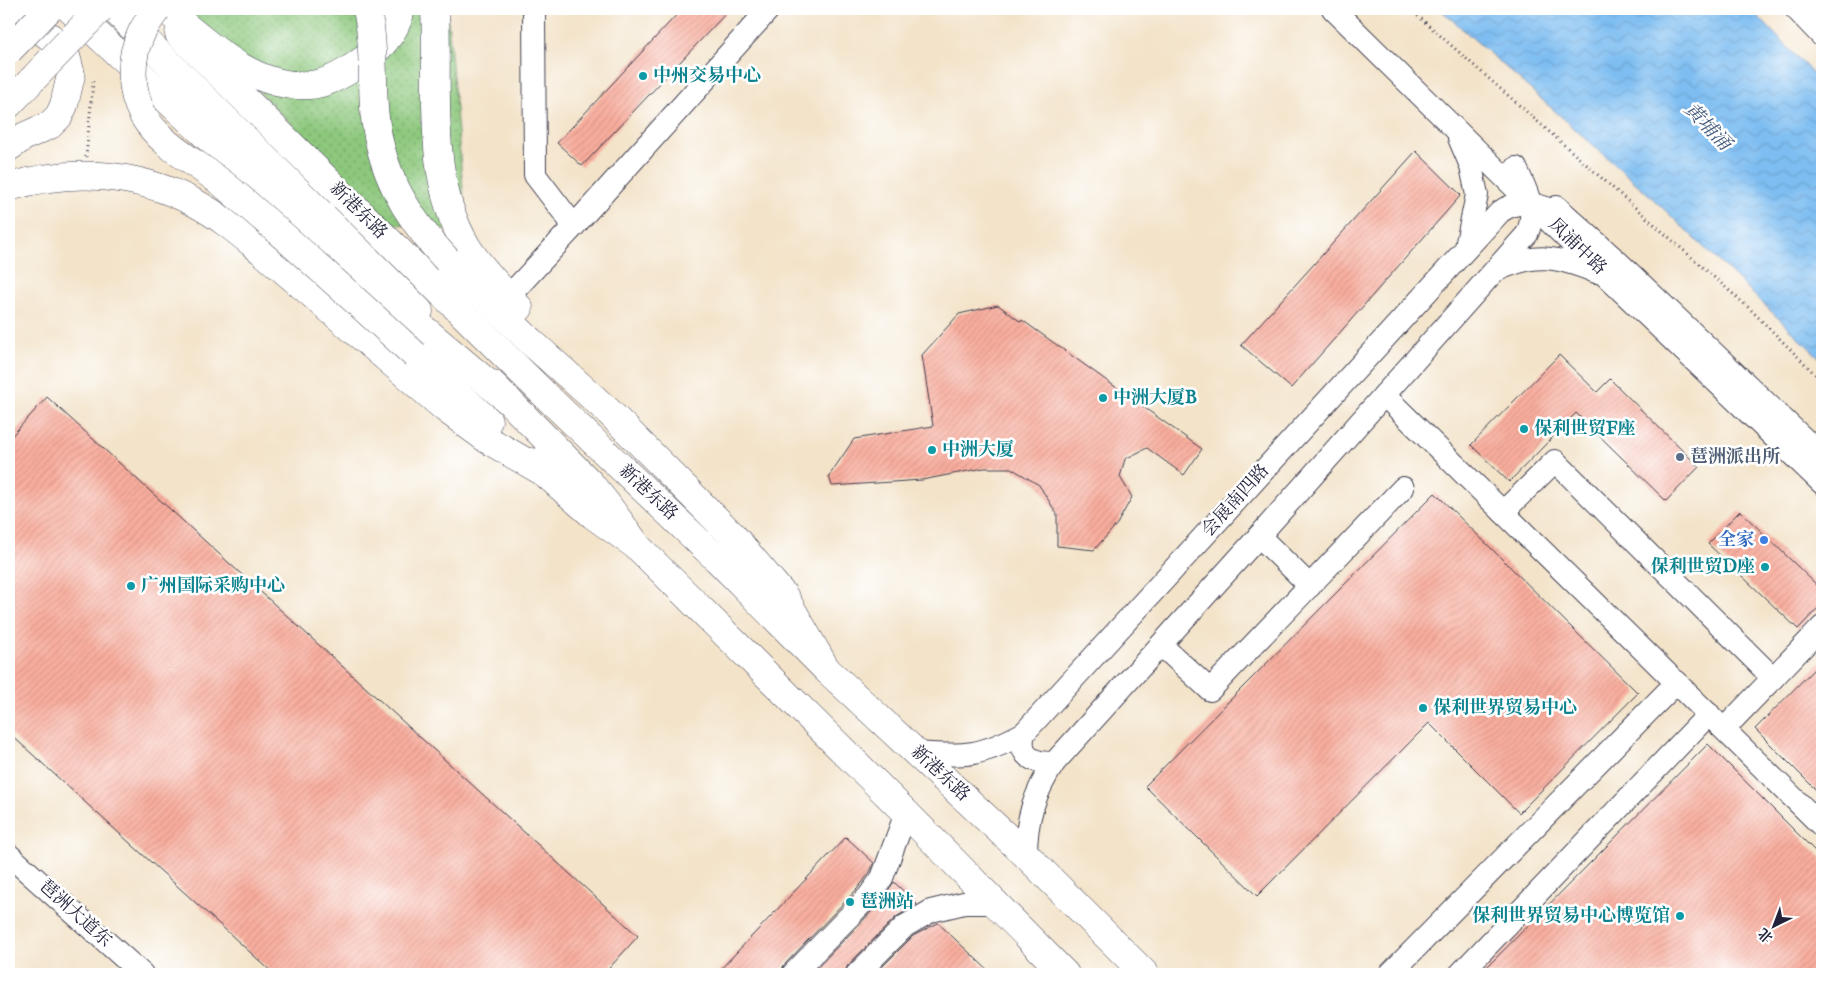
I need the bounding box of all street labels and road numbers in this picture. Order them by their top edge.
street label: 新港东路 [324,177,392,245]
street label: 凤浦中路 [1543,214,1611,280]
street label: 新港东路 [614,460,682,526]
street label: 会展南四路 [1197,460,1275,542]
street label: 新港东路 [906,741,974,807]
street label: 琶洲大道东 [34,875,116,953]

